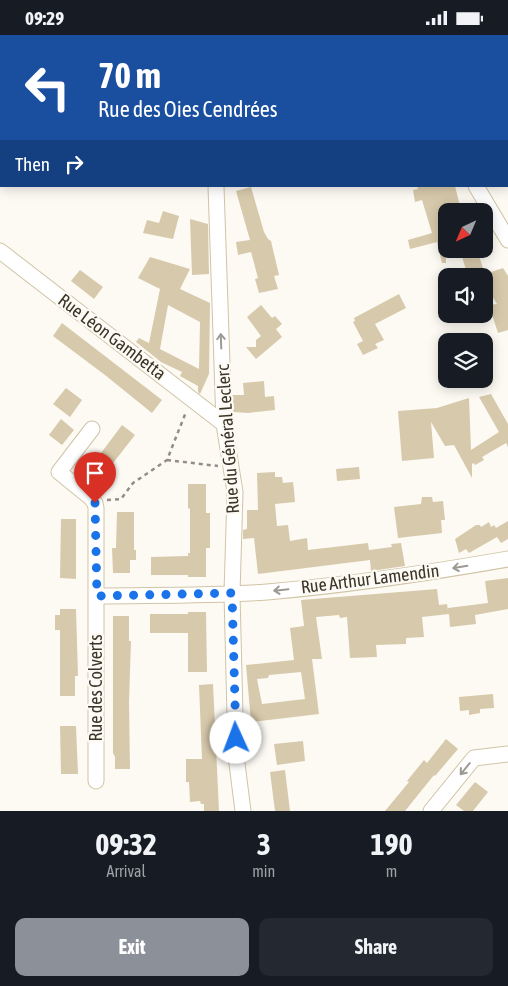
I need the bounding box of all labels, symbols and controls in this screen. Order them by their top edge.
text: 09:29 [25,7,64,29]
icon: left [15,55,80,120]
text: 70 m [98,55,161,95]
text: Rue des Oies Cendrées [98,96,278,122]
icon: right [60,150,88,178]
text: Then [15,153,50,175]
north arrow [438,203,492,257]
map controls [438,203,493,388]
button: sound [438,268,493,323]
street label: Rue Léon Gambetta [54,289,170,384]
one-way arrow [216,333,226,349]
button: layers [438,333,493,388]
street label: Rue du Général Leclerc [212,363,243,514]
pin [74,452,116,503]
icon: arrive [81,459,109,487]
street label: Rue Arthur Lamendin [300,560,440,597]
one-way arrow [452,562,468,572]
one-way arrow [274,585,290,595]
street label: Rue des Colverts [85,634,106,742]
position arrow [209,711,261,763]
one-way arrow [459,763,470,776]
text: 09:32 [95,827,157,861]
text: 3 [257,827,271,861]
text: 190 [370,827,413,861]
text: Arrival [107,862,146,880]
text: min [252,862,275,880]
text: m [386,862,397,880]
button: Exit [15,918,249,976]
button: Share [259,918,493,976]

